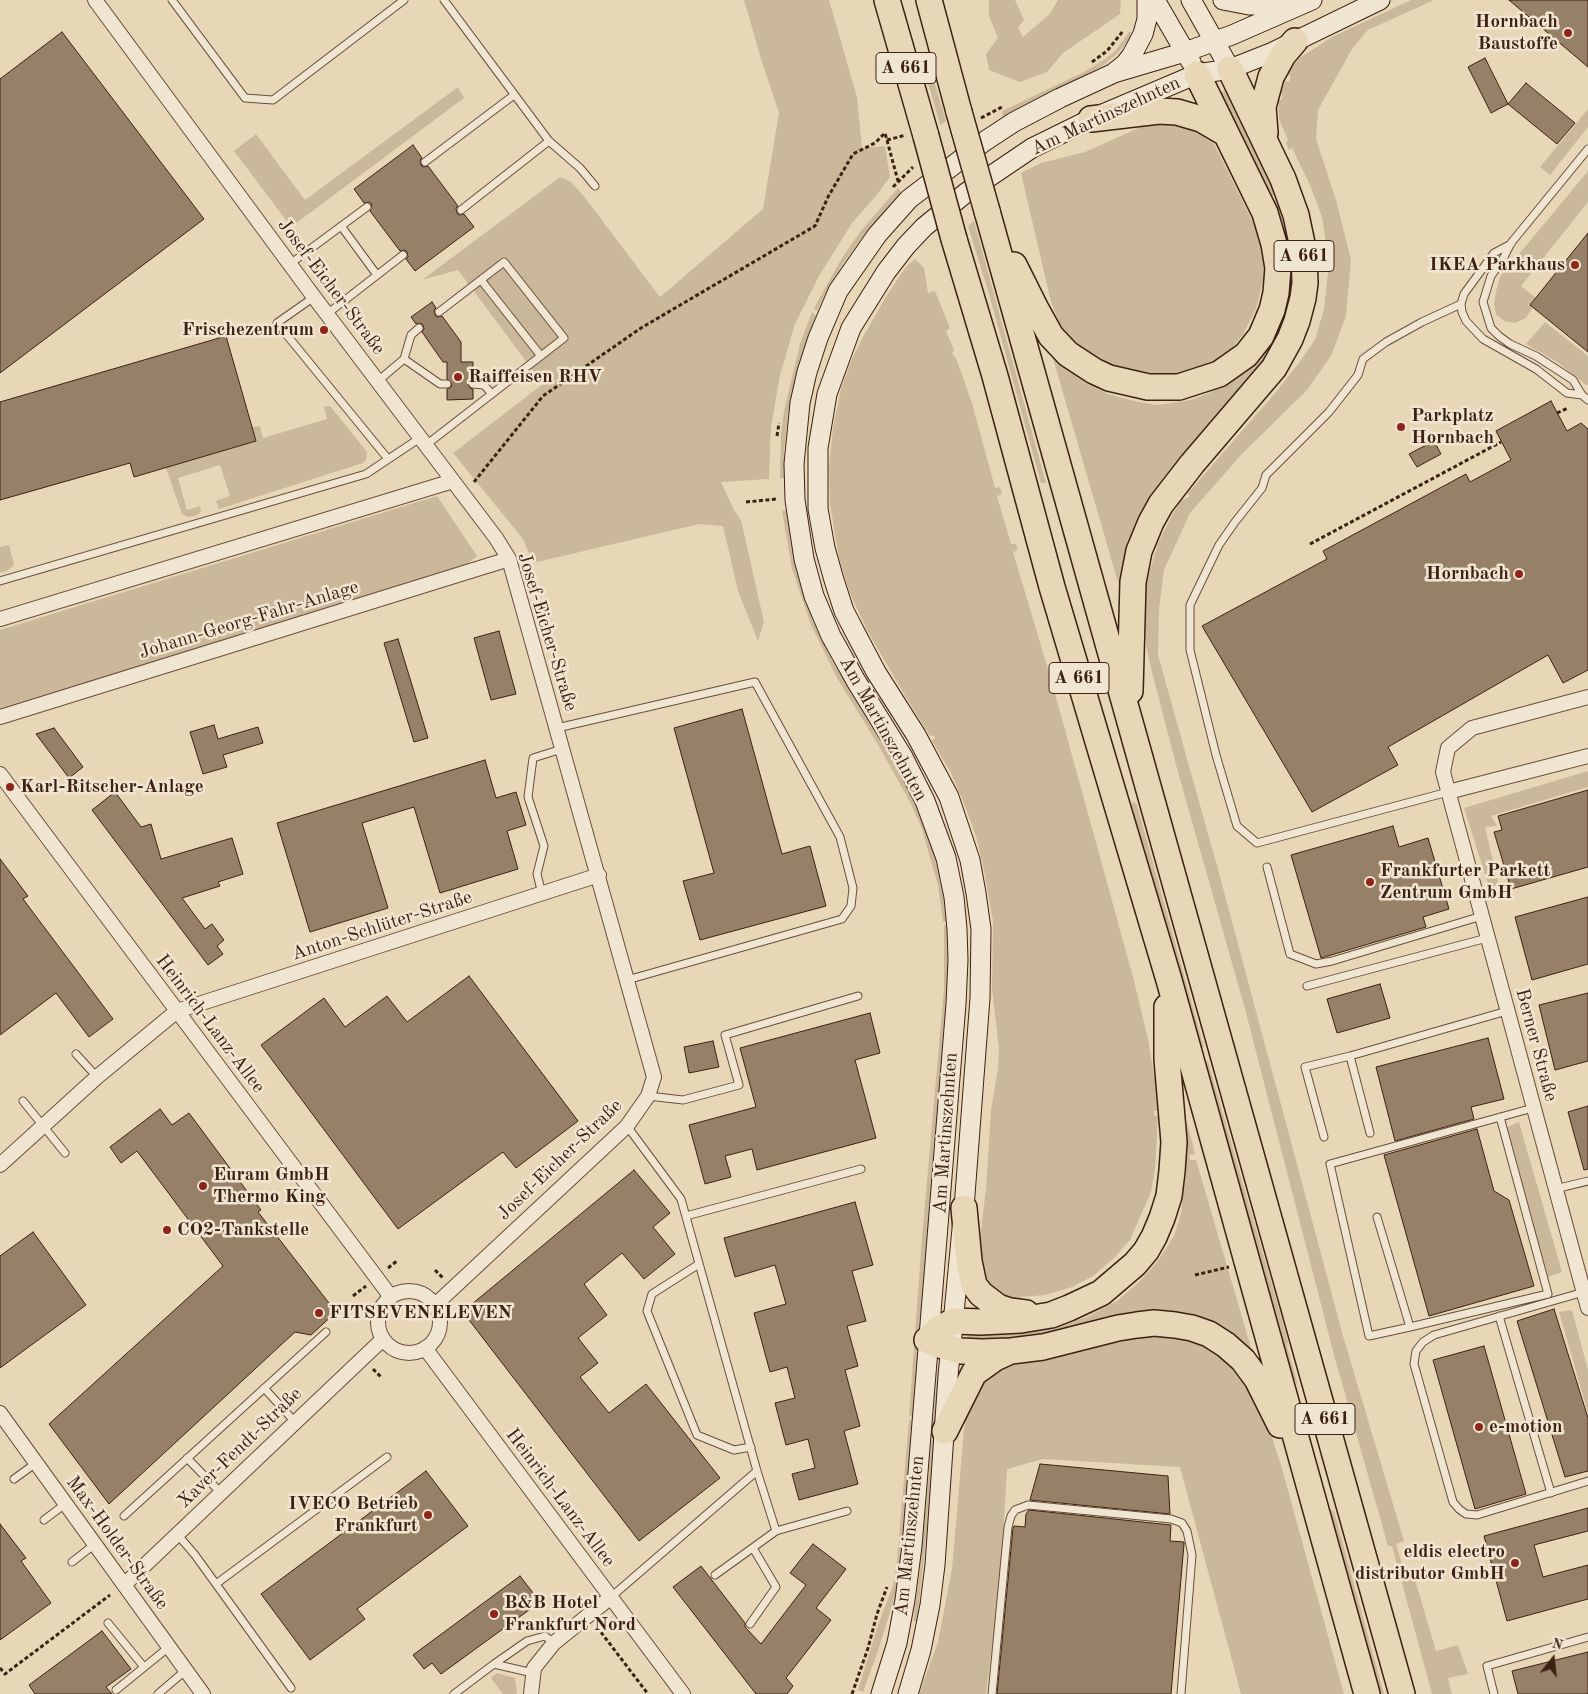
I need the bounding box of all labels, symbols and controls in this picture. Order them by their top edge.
place label: Hornbach Baustoffe [1475,11,1558,55]
marker: Hornbach Baustoffe [1562,27,1574,39]
road number: A 661 [876,52,936,84]
street label: Am Martinszehnten [1028,72,1184,160]
street label: Josef-Eicher-Straße [272,214,390,360]
road number: A 661 [1274,240,1334,272]
place label: IKEA Parkhaus [1429,254,1565,276]
marker: IKEA Parkhaus [1569,259,1581,271]
place label: Frischezentrum [182,319,314,341]
marker: Frischezentrum [318,324,330,336]
place label: Raiffeisen RHV [468,366,602,388]
marker: Raiffeisen RHV [452,371,464,383]
place label: Parkplatz Hornbach [1411,405,1494,449]
marker: Parkplatz Hornbach [1395,421,1407,433]
street label: Josef-Eicher-Straße [512,550,582,714]
place label: Hornbach [1426,563,1509,585]
marker: Hornbach [1513,568,1525,580]
street label: Johann-Georg-Fahr-Anlage [136,576,362,664]
street label: Am Martinszehnten [834,653,932,805]
road number: A 661 [1049,662,1109,694]
place label: Karl-Ritscher-Anlage [20,776,204,798]
marker: Karl-Ritscher-Anlage [4,781,16,793]
place label: Frankfurter Parkett Zentrum GmbH [1380,860,1550,904]
marker: Frankfurter Parkett Zentrum GmbH [1364,876,1376,888]
street label: Anton-Schlüter-Straße [289,886,475,966]
street label: Heinrich-Lanz-Allee [150,950,270,1098]
street label: Berner Straße [1510,986,1562,1104]
street label: Am Martinszehnten [929,1052,963,1214]
street label: Josef-Eicher-Straße [493,1095,627,1225]
place label: Euram GmbH Thermo King [213,1164,330,1208]
marker: Euram GmbH Thermo King [197,1180,209,1192]
place label: CO2-Tankstelle [177,1219,309,1241]
marker: CO2-Tankstelle [161,1224,173,1236]
place label: FITSEVENELEVEN [329,1302,512,1324]
marker: FITSEVENELEVEN [313,1307,325,1319]
street label: Xaver-Fendt-Straße [173,1383,307,1513]
road number: A 661 [1295,1404,1355,1435]
place label: e-motion [1489,1416,1562,1438]
marker: e-motion [1473,1421,1485,1433]
street label: Heinrich-Lanz-Allee [500,1424,620,1572]
street label: Am Martinszehnten [890,1454,930,1618]
street label: Max-Holder-Straße [61,1472,173,1614]
place label: IVECO Betrieb Frankfurt [288,1493,418,1537]
marker: IVECO Betrieb Frankfurt [422,1509,434,1521]
place label: eldis electro distributor GmbH [1355,1541,1505,1585]
marker: eldis electro distributor GmbH [1509,1557,1521,1569]
place label: B&B Hotel Frankfurt Nord [504,1592,636,1636]
marker: B&B Hotel Frankfurt Nord [488,1608,500,1620]
north arrow [1528,1634,1578,1684]
text: N [1550,1636,1564,1653]

